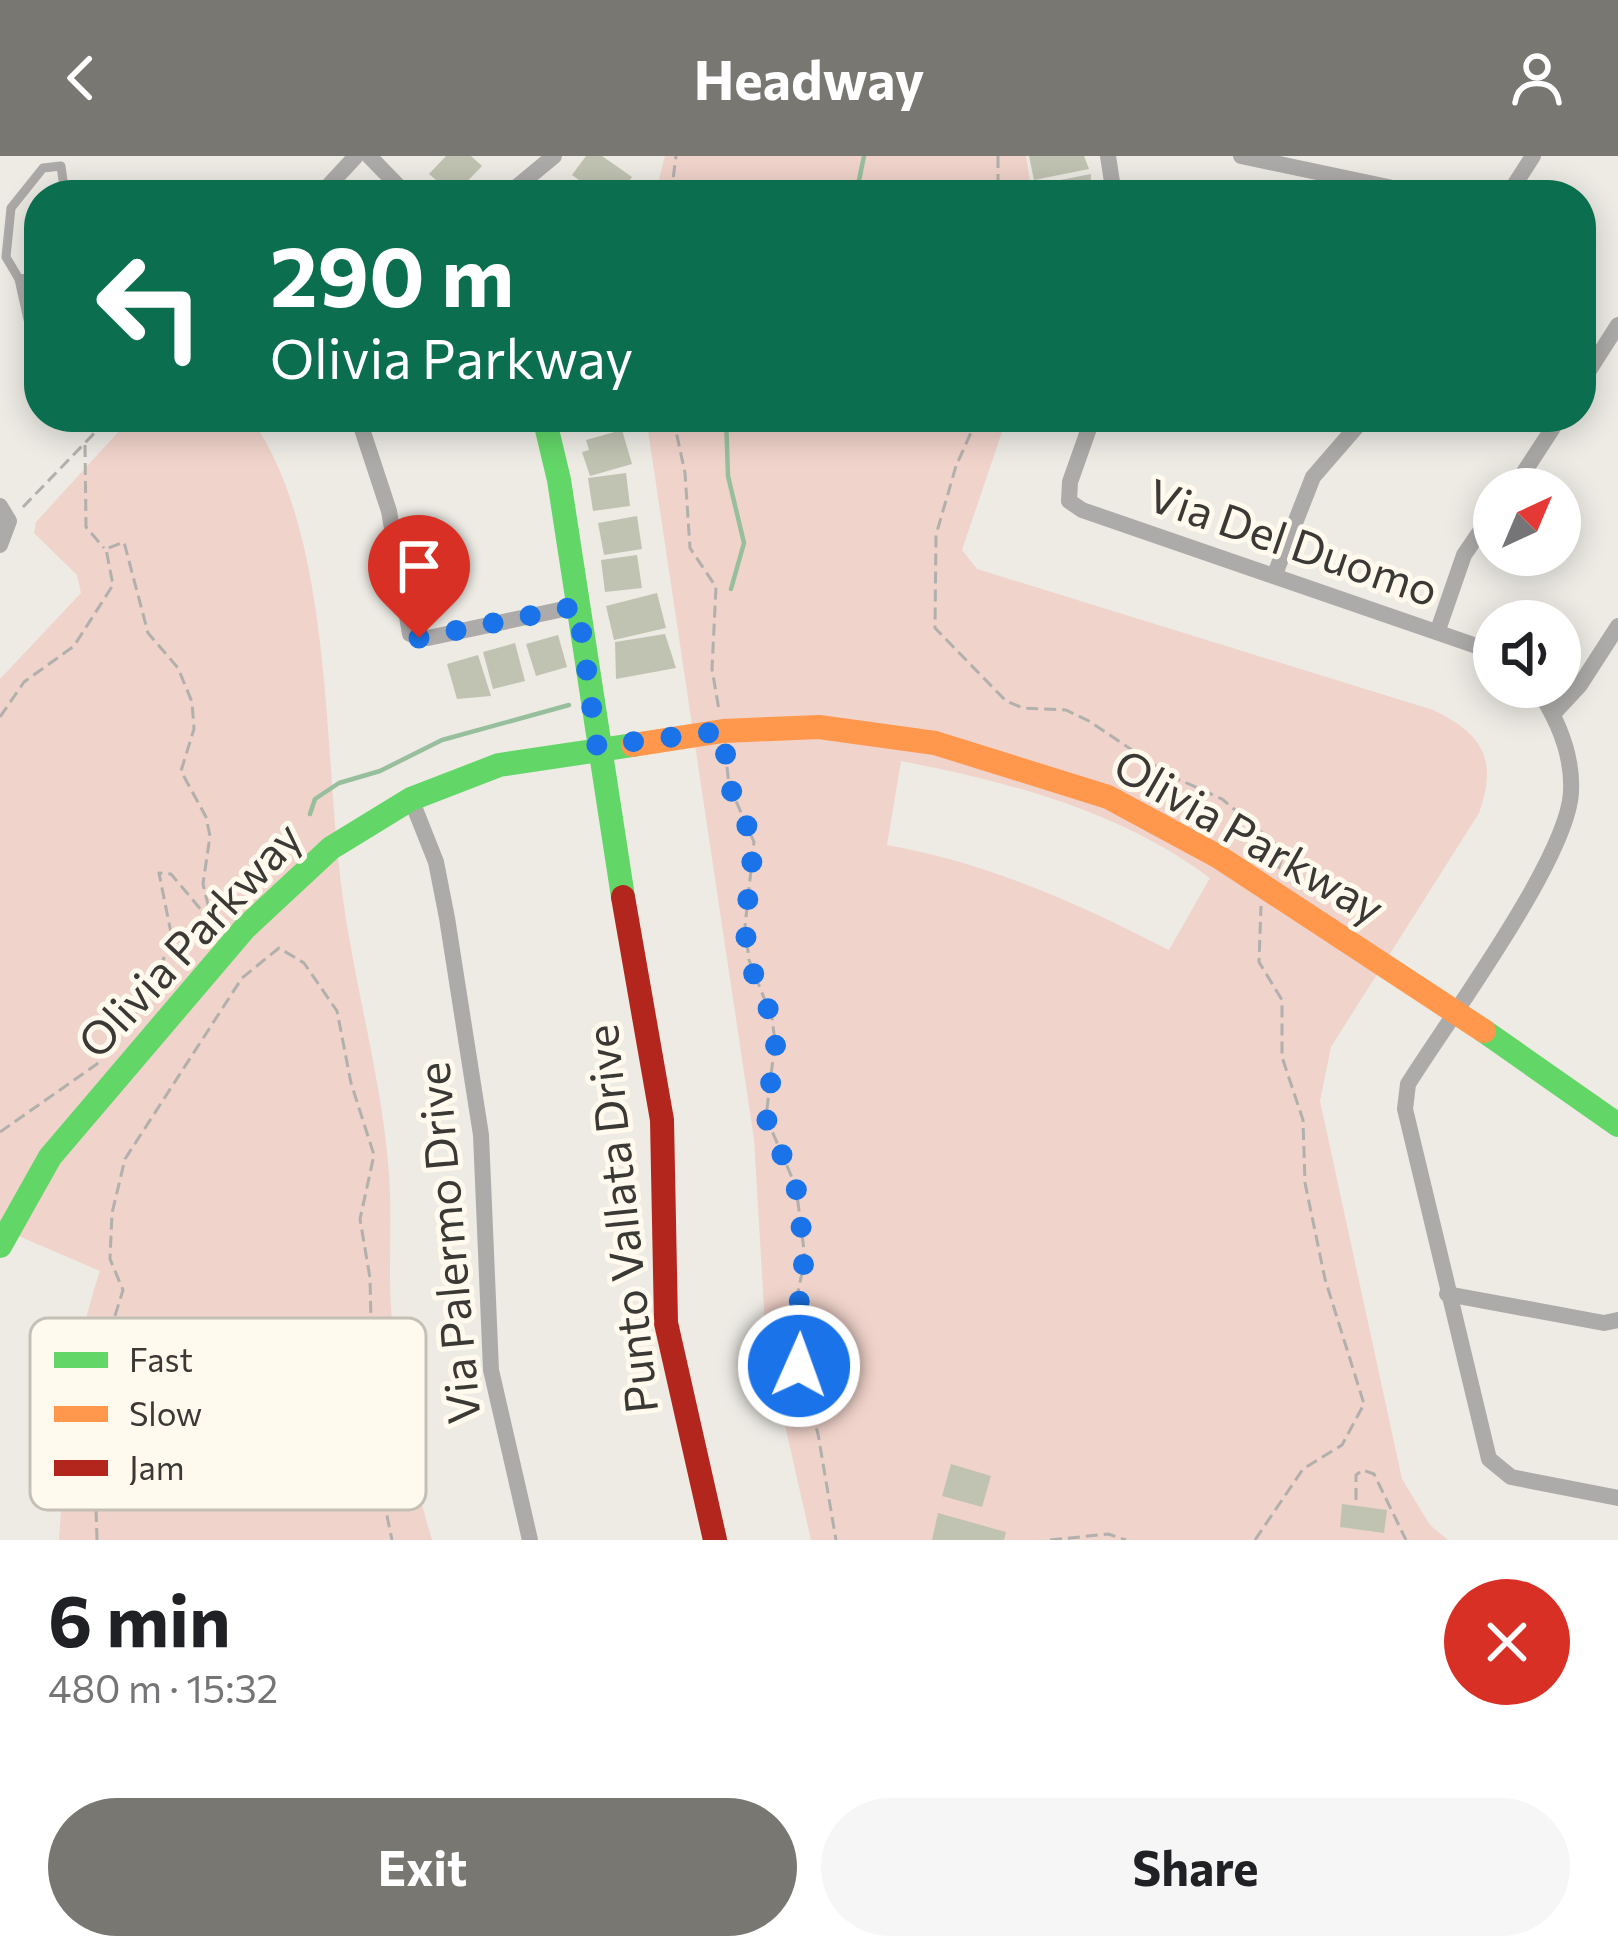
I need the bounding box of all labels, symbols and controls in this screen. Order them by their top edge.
icon: back [48,45,114,111]
text: Headway [694,45,924,111]
icon: person [1504,45,1570,111]
text: 290 m [270,222,514,324]
icon: left [72,228,228,384]
text: Olivia Parkway [270,324,633,390]
street label: Via Del Duomo [1142,465,1446,616]
north arrow [1473,468,1581,576]
map controls [1473,468,1581,708]
pin [368,515,470,638]
icon: arrive [386,533,452,599]
button: sound [1473,600,1581,708]
street label: Olivia Parkway [1105,735,1395,934]
street label: Olivia Parkway [65,809,311,1068]
street label: Punto Vallata Drive [572,1022,667,1416]
street label: Via Palermo Drive [403,1060,490,1426]
position arrow [736,1303,862,1429]
legend [30,1318,426,1510]
text: Fast [129,1338,193,1379]
text: Slow [129,1392,202,1433]
text: Jam [129,1446,185,1487]
text: 6 min [48,1574,231,1662]
button: close [1444,1579,1570,1705]
text: 480 m · 15:32 [48,1663,278,1711]
button: Exit [48,1798,797,1936]
button: Share [821,1798,1570,1936]

